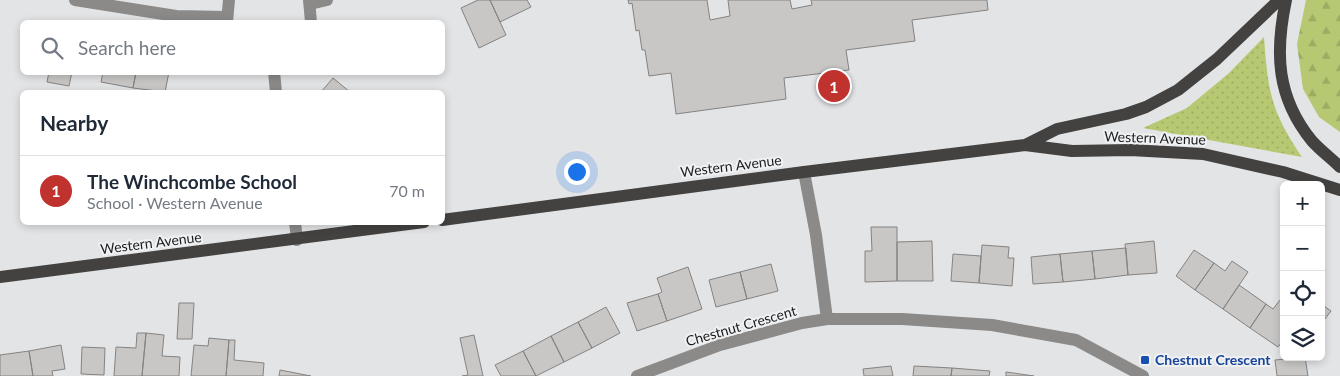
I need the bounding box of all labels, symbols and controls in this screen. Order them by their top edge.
search box [20,20,445,75]
icon: search [38,34,66,62]
text: Search here [78,36,176,59]
pin: 1 [818,67,850,105]
text: Nearby [40,110,108,135]
street label: Western Avenue [1104,127,1206,148]
street label: Western Avenue [679,151,783,180]
your location [564,159,590,185]
text: The Winchcombe School [87,170,297,193]
text: 1 [51,181,61,200]
text: 70 m [389,181,425,200]
map controls [1280,181,1325,361]
button: + [1280,181,1325,226]
text: School · Western Avenue [87,193,263,212]
button: − [1280,226,1325,271]
street label: Western Avenue [99,228,203,257]
button: locate [1280,271,1325,316]
street label: Chestnut Crescent [684,302,798,349]
button: layers [1280,316,1325,361]
place label: Chestnut Crescent [1155,351,1271,368]
marker: Chestnut Crescent [1139,354,1151,366]

